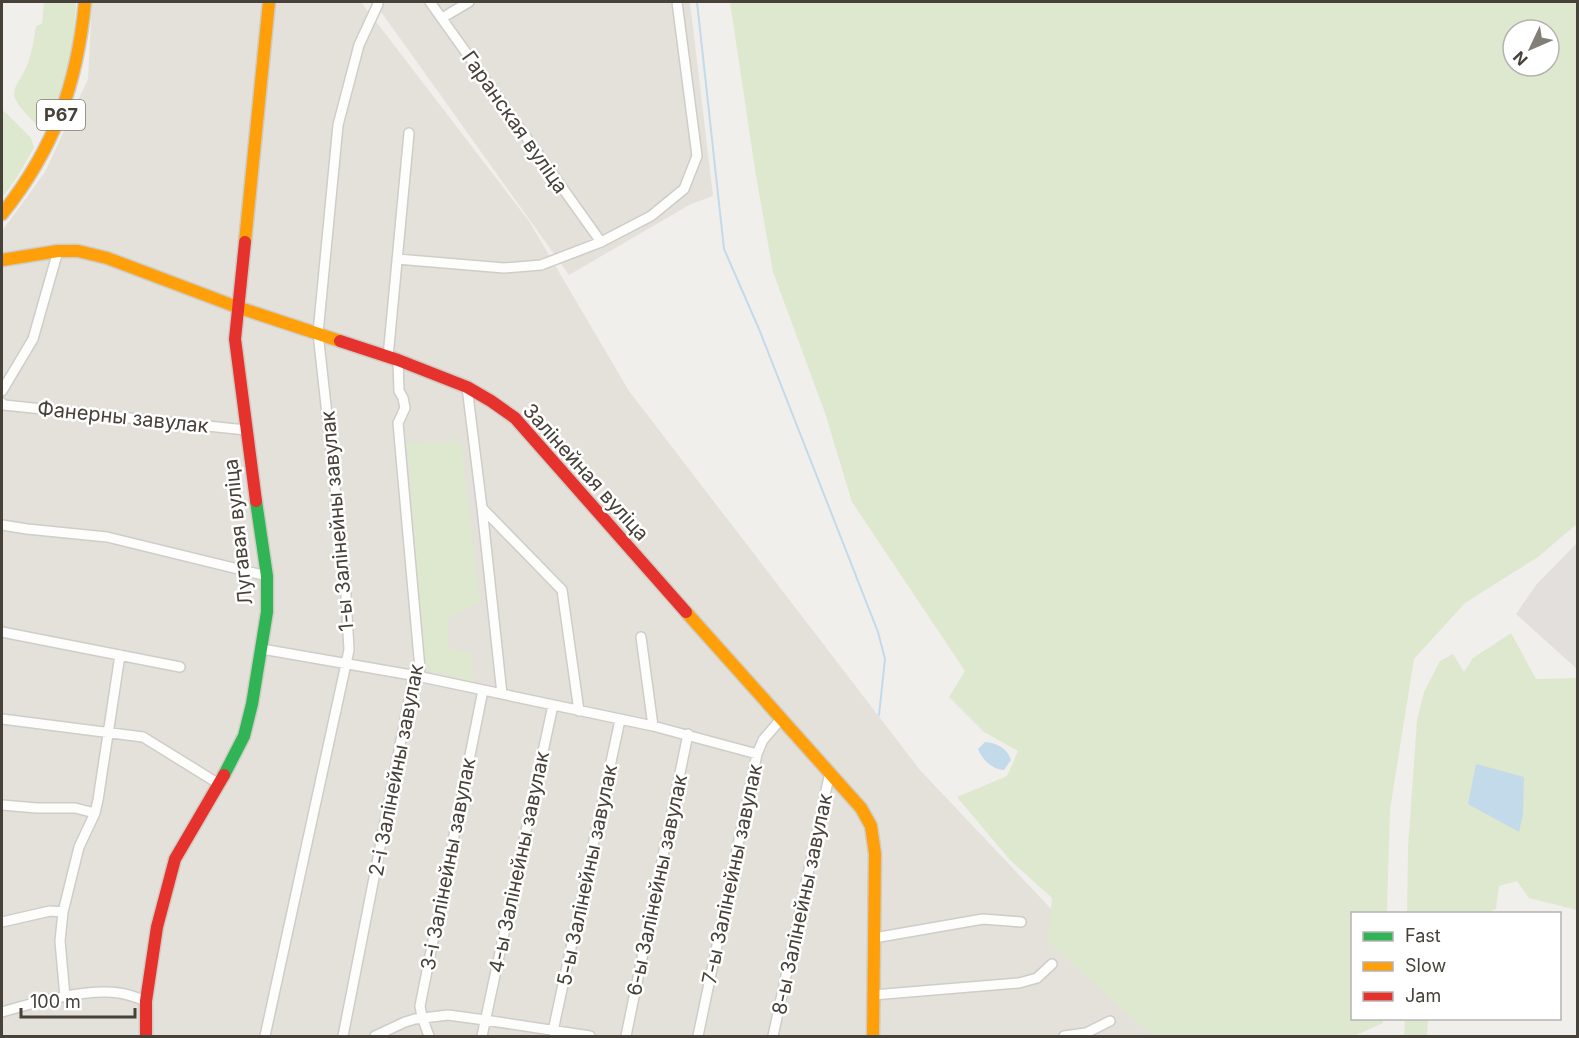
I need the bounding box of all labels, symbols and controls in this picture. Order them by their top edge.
north arrow [1501,18,1561,78]
street label: Гаранская вуліца [457,46,573,198]
text: N [1509,47,1532,70]
road number: Р67 [37,100,85,130]
street label: Фанерны завулак [36,396,210,438]
street label: Залінейная вуліца [518,399,654,545]
street label: 1-ы Залінейны завулак [315,410,359,632]
street label: Лугавая вуліца [218,458,258,606]
street label: 2-і Залінейны завулак [364,662,428,878]
street label: 4-ы Залінейны завулак [484,749,554,975]
street label: 3-і Залінейны завулак [416,756,480,972]
street label: 7-ы Залінейны завулак [697,761,767,986]
street label: 5-ы Залінейны завулак [552,762,622,988]
street label: 6-ы Залінейны завулак [622,772,692,998]
street label: 8-ы Залінейны завулак [767,791,837,1017]
legend [1351,912,1561,1020]
text: Fast [1405,925,1441,946]
text: Slow [1405,955,1446,976]
scale bar [21,981,135,1019]
text: Jam [1405,985,1441,1006]
text: 100 m [30,991,81,1012]

